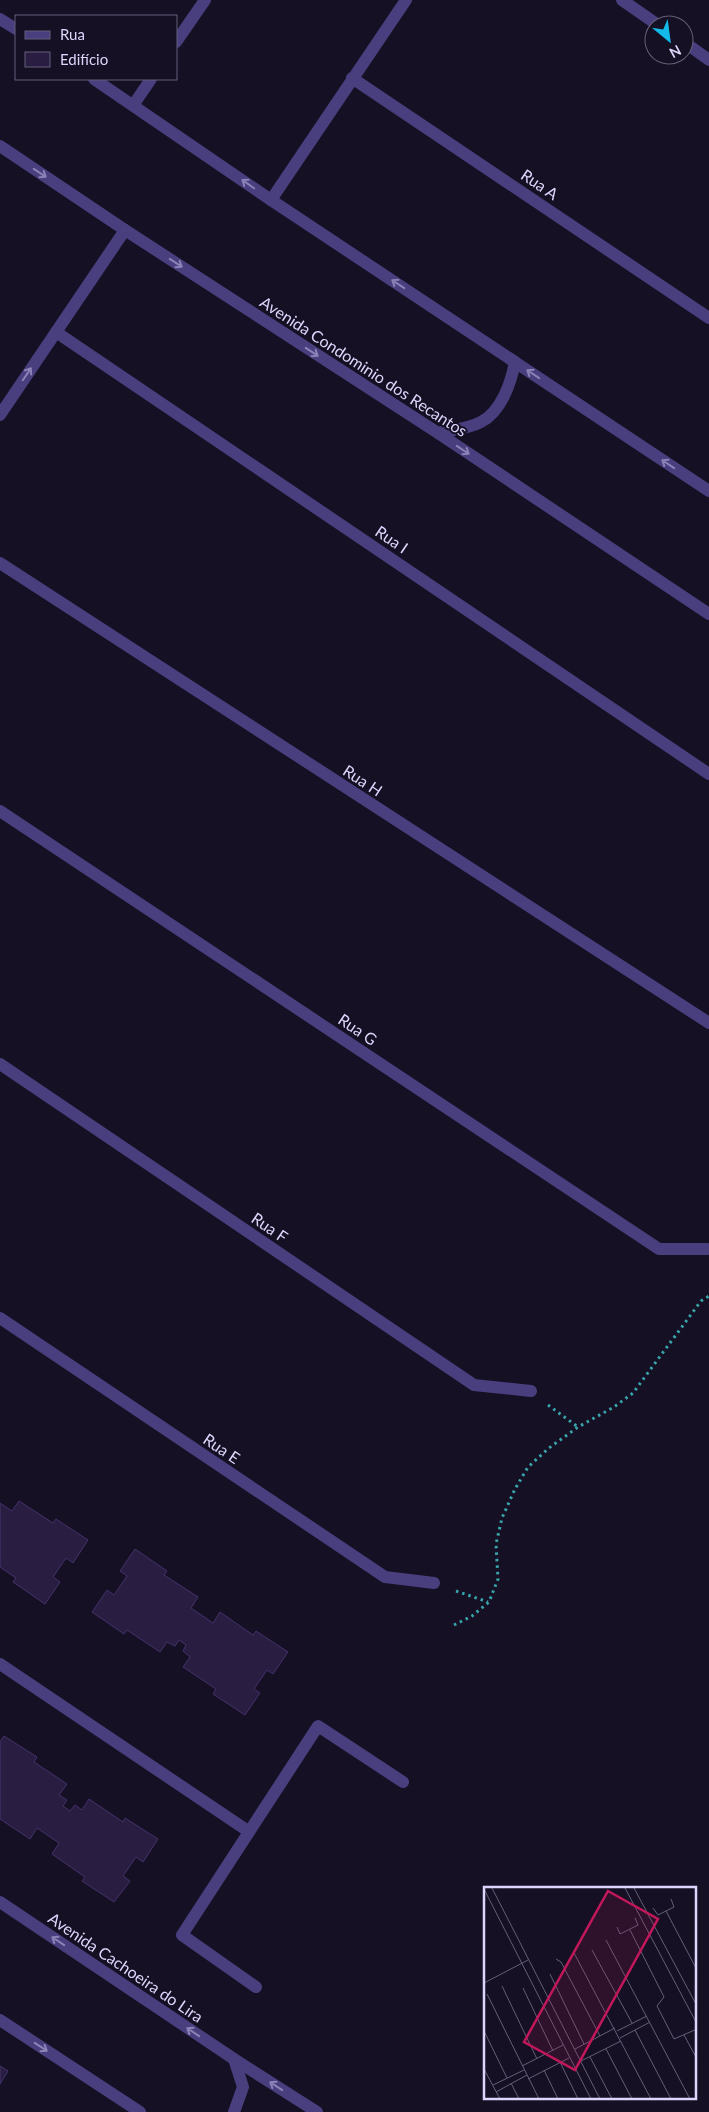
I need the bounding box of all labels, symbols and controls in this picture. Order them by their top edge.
legend [15,15,178,80]
north arrow [644,15,694,65]
text: Rua [60,25,85,43]
text: N [667,42,684,62]
text: Edifício [60,50,108,68]
street label: Rua A [518,165,562,203]
one-way arrow [33,168,47,178]
one-way arrow [241,179,255,189]
one-way arrow [168,258,182,268]
one-way arrow [391,279,405,289]
street label: Avenida Condominio dos Recantos [257,292,471,440]
one-way arrow [305,346,319,357]
one-way arrow [22,368,32,382]
one-way arrow [527,369,541,379]
one-way arrow [456,445,470,455]
one-way arrow [662,459,676,469]
street label: Rua I [372,521,412,557]
street label: Rua H [340,760,386,800]
street label: Rua G [335,1009,381,1049]
street label: Rua F [248,1208,292,1246]
street label: Rua E [200,1429,244,1467]
inset map [484,1887,696,2100]
street label: Avenida Cachoeira do Lira [45,1908,207,2026]
one-way arrow [52,1936,66,1946]
one-way arrow [186,2026,200,2037]
one-way arrow [33,2042,47,2052]
one-way arrow [269,2080,283,2090]

